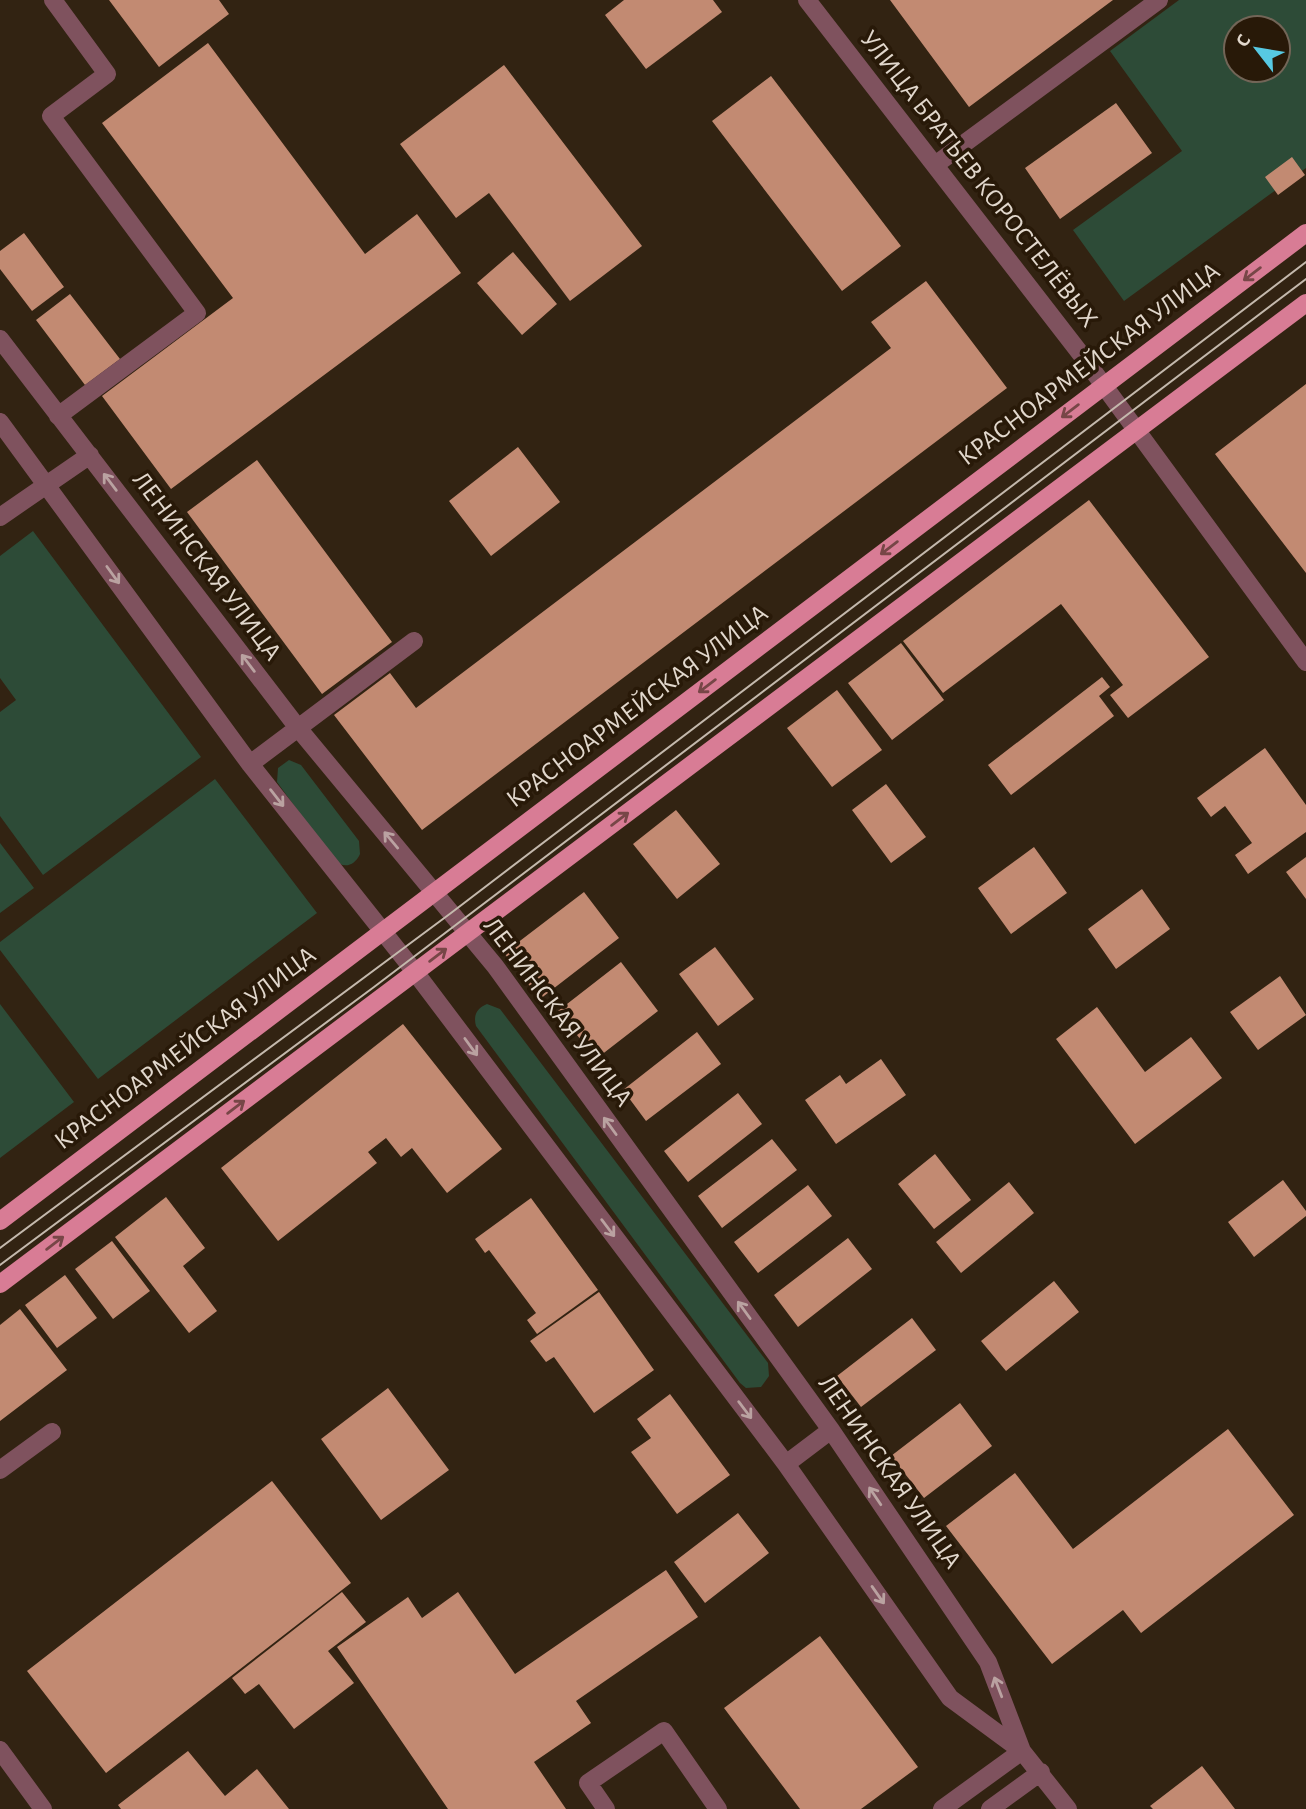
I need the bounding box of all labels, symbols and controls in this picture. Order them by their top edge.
north arrow [1222,14,1292,84]
street label: УЛИЦА БРАТЬЕВ КОРОСТЕЛЁВЫХ [855,25,1103,332]
text: С [1233,32,1255,50]
street label: КРАСНОАРМЕЙСКАЯ УЛИЦА [954,258,1224,470]
one-way arrow [1242,266,1261,281]
one-way arrow [1061,404,1080,419]
street label: ЛЕНИНСКАЯ УЛИЦА [128,467,286,665]
one-way arrow [103,473,118,492]
one-way arrow [880,541,898,556]
one-way arrow [106,565,120,584]
street label: КРАСНОАРМЕЙСКАЯ УЛИЦА [502,600,772,812]
one-way arrow [241,654,256,673]
one-way arrow [698,678,717,693]
one-way arrow [269,788,284,807]
one-way arrow [610,812,629,826]
one-way arrow [383,831,399,849]
street label: ЛЕНИНСКАЯ УЛИЦА [479,913,637,1111]
street label: КРАСНОАРМЕЙСКАЯ УЛИЦА [50,942,320,1154]
one-way arrow [428,948,447,963]
one-way arrow [463,1037,478,1056]
one-way arrow [227,1099,245,1114]
one-way arrow [603,1117,618,1136]
one-way arrow [600,1219,615,1237]
one-way arrow [45,1236,63,1251]
one-way arrow [737,1301,751,1320]
street label: ЛЕНИНСКАЯ УЛИЦА [814,1371,966,1573]
one-way arrow [738,1400,753,1418]
one-way arrow [868,1486,882,1506]
one-way arrow [871,1585,885,1604]
one-way arrow [990,1676,1003,1698]

